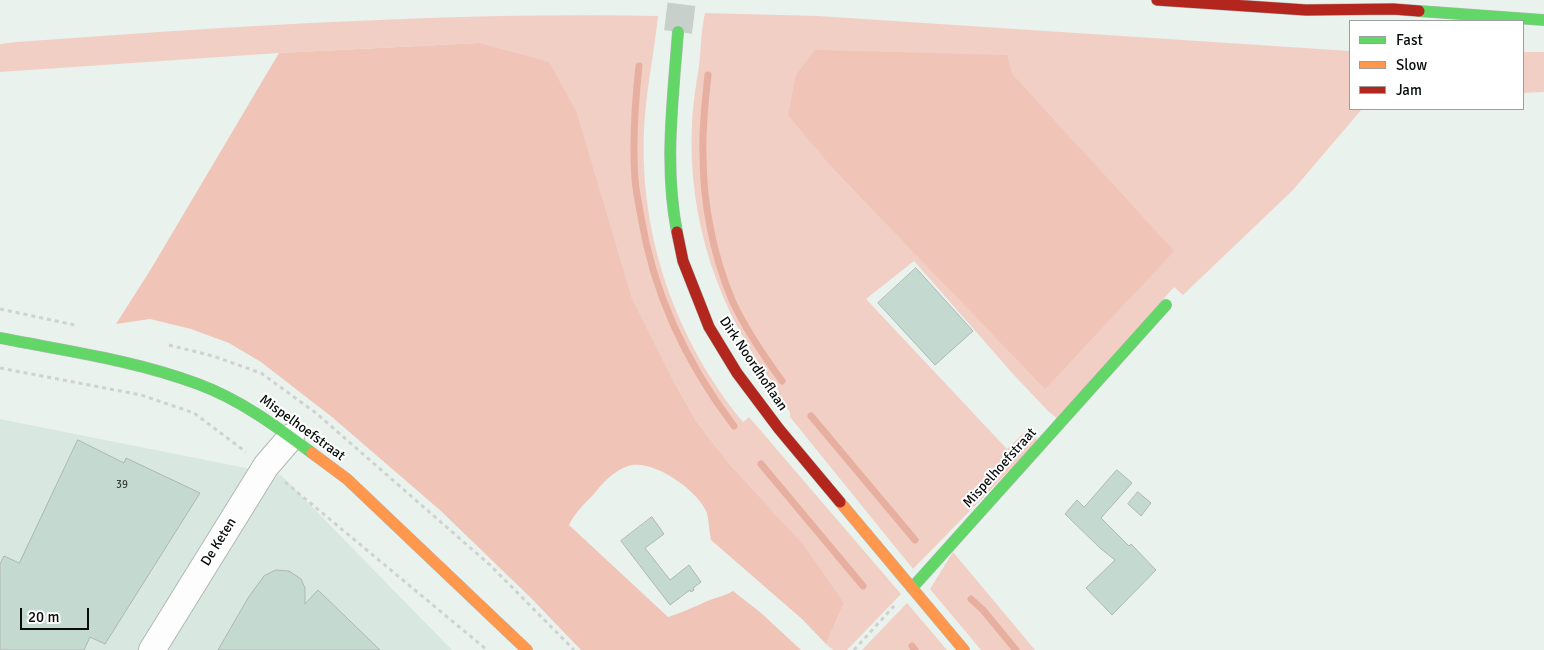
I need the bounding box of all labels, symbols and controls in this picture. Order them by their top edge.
legend [1349,20,1524,110]
text: Fast [1396,31,1423,49]
text: Slow [1396,56,1427,74]
text: Jam [1396,81,1422,99]
street label: Dirk Noordhoflaan [715,314,791,414]
street label: Mispelhoefstraat [256,391,348,465]
street label: Mispelhoefstraat [960,425,1040,511]
house number: 39 [116,478,128,492]
street label: De Keten [198,515,240,569]
scale bar [22,598,91,630]
text: 20 m [28,608,59,626]

